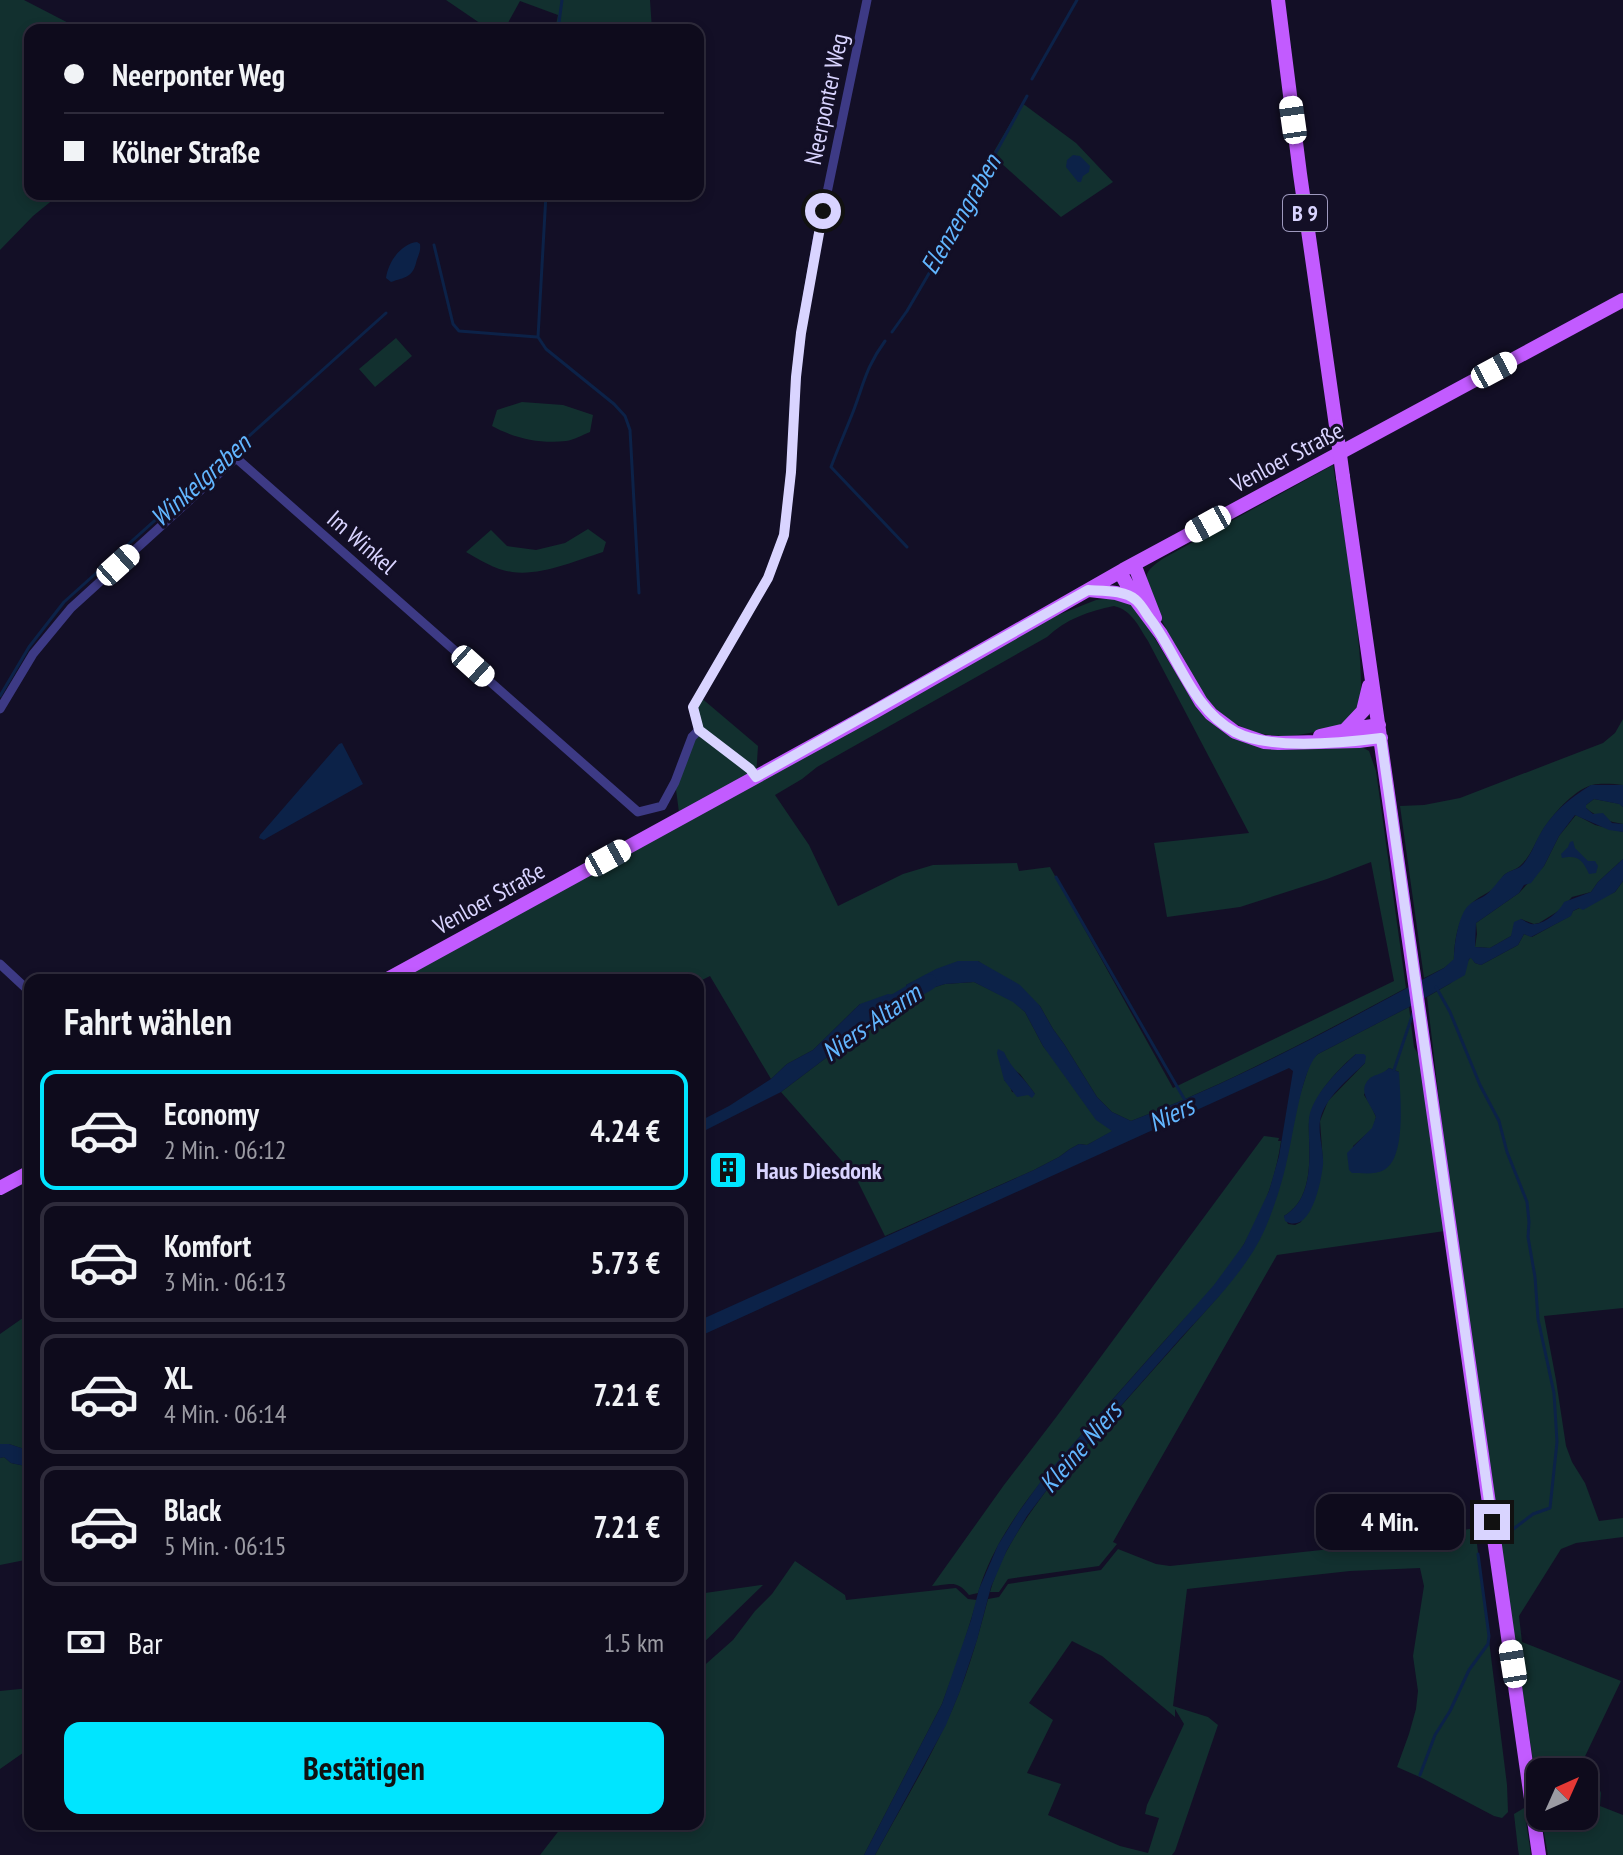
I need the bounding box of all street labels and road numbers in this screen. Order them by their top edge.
street label: Neerponter Weg [797,31,855,167]
road number: B 9 [1283,195,1327,231]
street label: Venloer Straße [1225,415,1348,500]
street label: Im Winkel [321,503,404,581]
street label: Venloer Straße [427,855,550,942]

